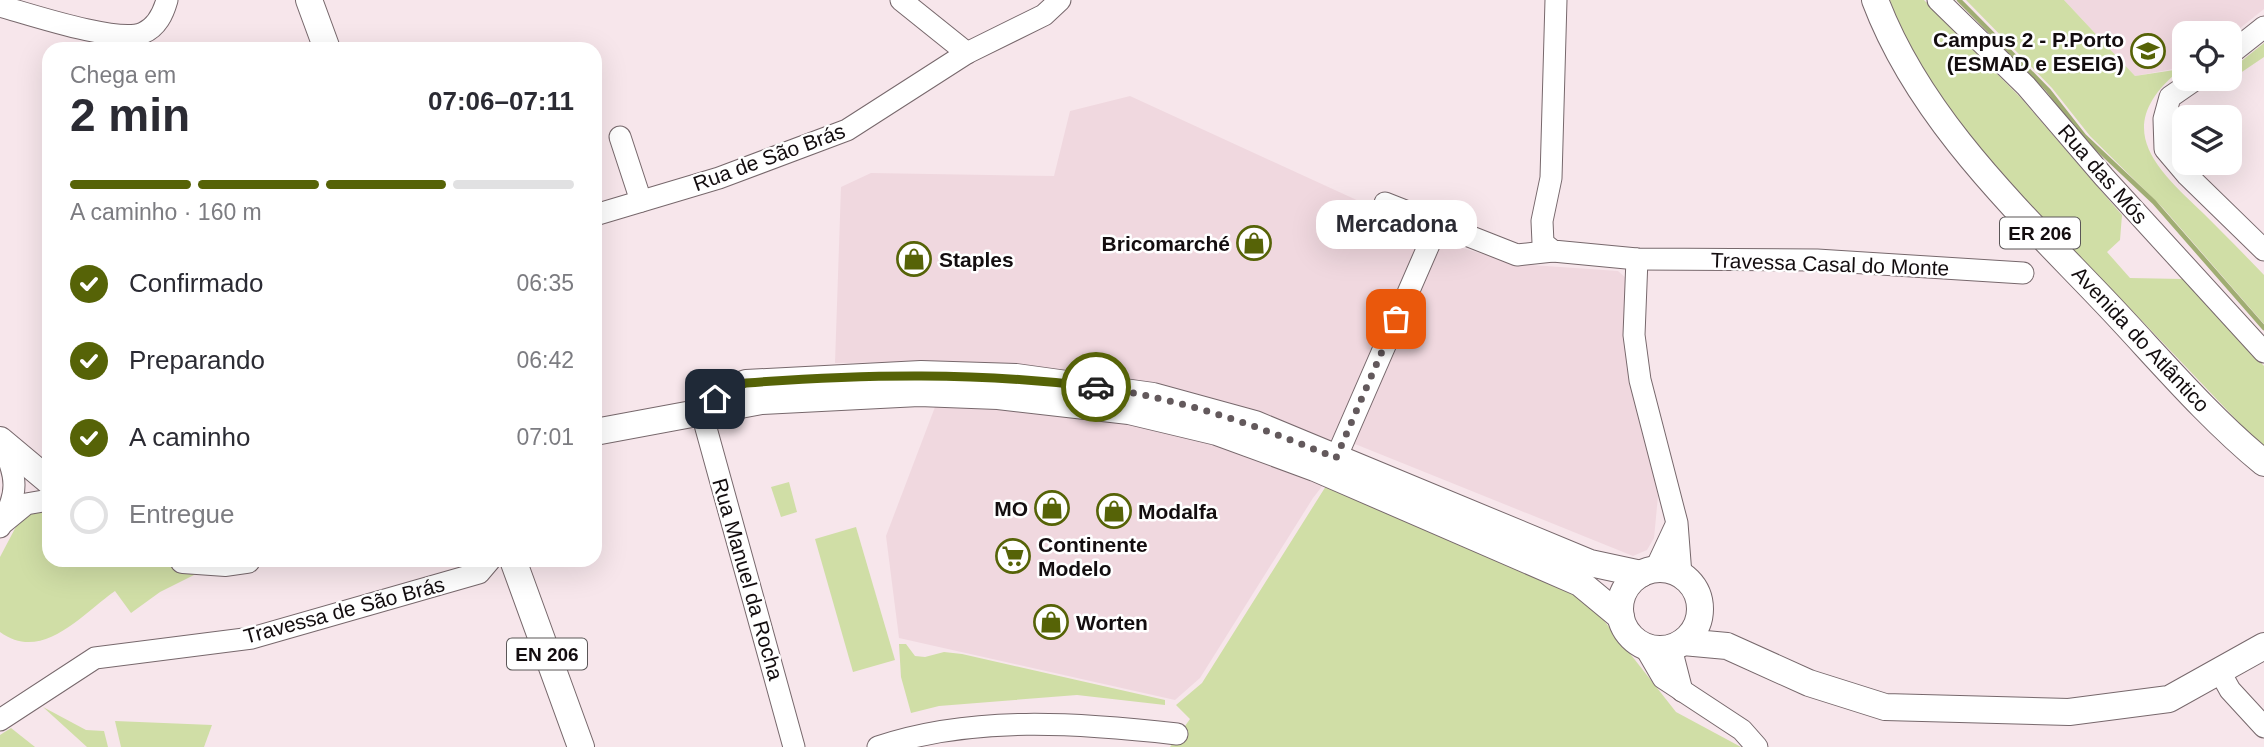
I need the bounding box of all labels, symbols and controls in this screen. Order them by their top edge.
map controls [2172,21,2242,175]
button: locate [2172,21,2242,91]
place label: Campus 2 - P.Porto (ESMAD e ESEIG) [1933,28,2124,75]
school or university icon: Campus 2 - P.Porto (ESMAD e ESEIG) [2129,32,2167,70]
text: Chega em [70,62,176,88]
text: 07:06–07:11 [428,86,574,116]
text: 2 min [70,89,190,141]
button: layers [2172,105,2242,175]
street label: Rua de São Brás [690,119,848,195]
street label: Rua das Mós [2054,120,2152,228]
text: A caminho · 160 m [70,199,262,225]
callout: Mercadona [1316,200,1476,249]
text: Mercadona [1336,211,1457,237]
road number: ER 206 [2000,218,2080,248]
shop icon: Bricomarché [1235,224,1273,262]
place label: Bricomarché [1102,232,1230,255]
shop icon: Staples [895,240,933,278]
place label: Staples [939,248,1014,271]
street label: Travessa Casal do Monte [1710,248,1950,280]
street label: Avenida do Atlântico [2068,262,2214,416]
icon: check [70,265,108,303]
text: Confirmado [129,268,263,298]
text: 06:35 [516,270,574,296]
pin [1366,289,1426,349]
icon: bag [1377,300,1415,338]
icon: check [70,342,108,380]
text: Preparando [129,345,265,375]
text: 06:42 [516,347,574,373]
courier [1061,352,1131,422]
icon: car [1077,368,1115,406]
pin [685,369,745,429]
icon: home [696,380,734,418]
icon: check [70,419,108,457]
text: A caminho [129,422,250,452]
text: 07:01 [516,424,574,450]
street label: Rua Manuel da Rocha [708,475,788,683]
shop icon: MO [1033,489,1071,527]
shop icon: Modalfa [1095,492,1133,530]
place label: MO [994,497,1028,520]
text: Entregue [129,499,235,529]
place label: Modalfa [1138,500,1218,523]
place label: Continente Modelo [1038,533,1148,580]
supermarket icon: Continente Modelo [994,537,1032,575]
street label: Travessa de São Brás [241,572,447,648]
shop icon: Worten [1032,603,1070,641]
place label: Worten [1076,611,1148,634]
road number: EN 206 [507,638,587,670]

